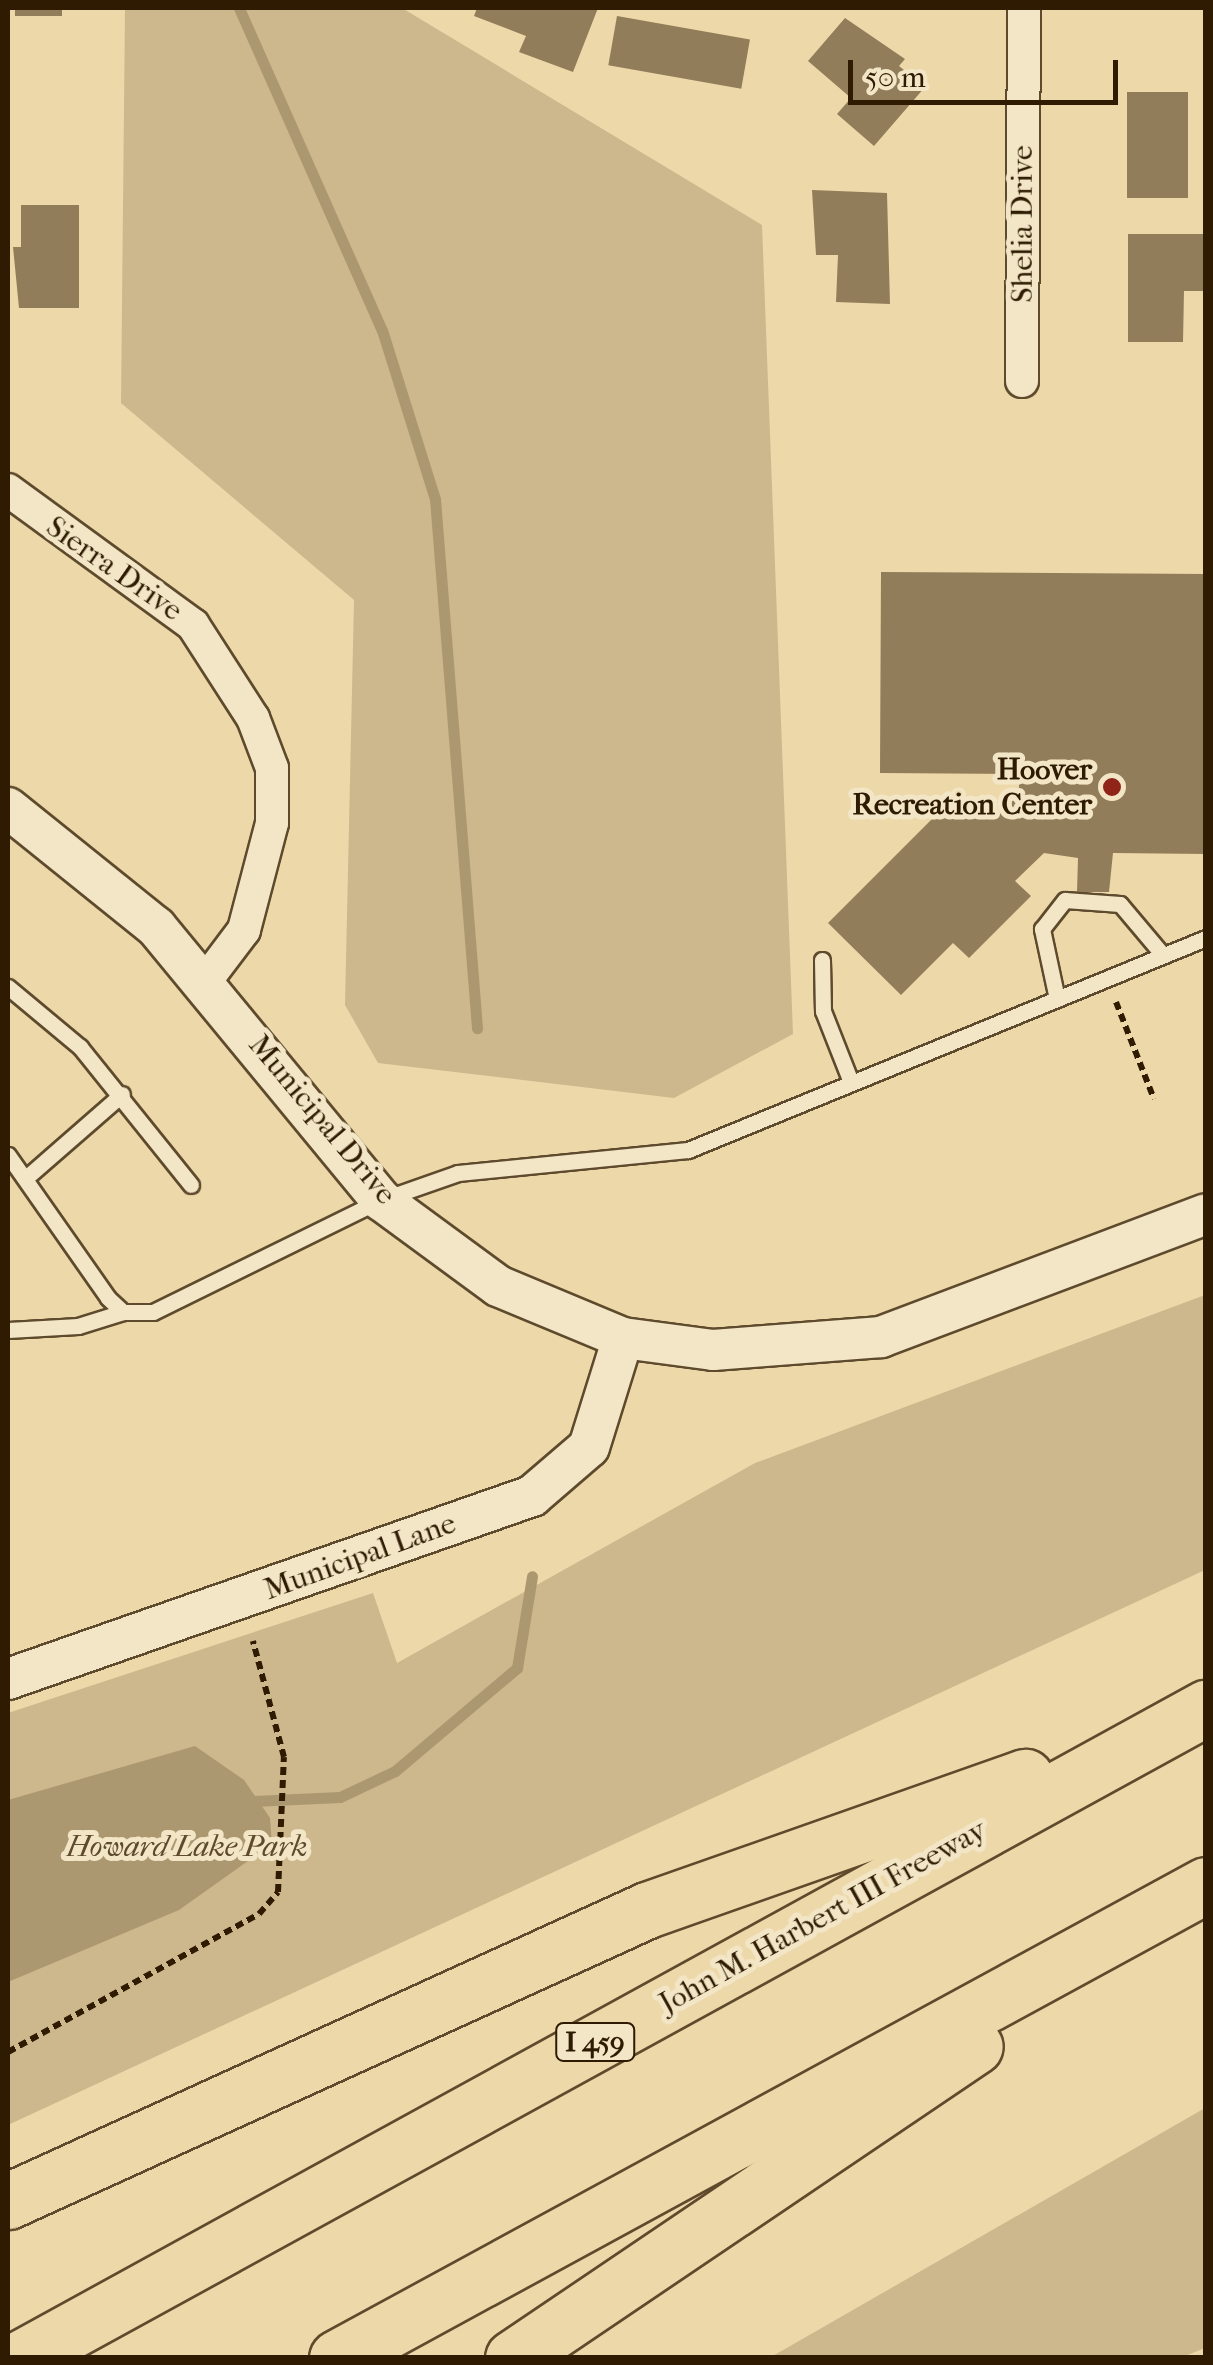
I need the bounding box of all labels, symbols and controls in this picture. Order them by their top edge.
scale bar [853,40,1123,102]
text: 50 m [865,60,926,95]
street label: Shelia Drive [1005,145,1041,303]
street label: Sierra Drive [39,509,189,629]
place label: Hoover Recreation Center [853,752,1092,822]
marker: Hoover Recreation Center [1101,776,1123,798]
street label: Municipal Drive [241,1028,403,1212]
street label: Municipal Lane [259,1506,461,1608]
street label: John M. Harbert III Freeway [653,1812,993,2022]
park label: Howard Lake Park [67,1829,307,1865]
road number: I 459 [555,2019,635,2065]

